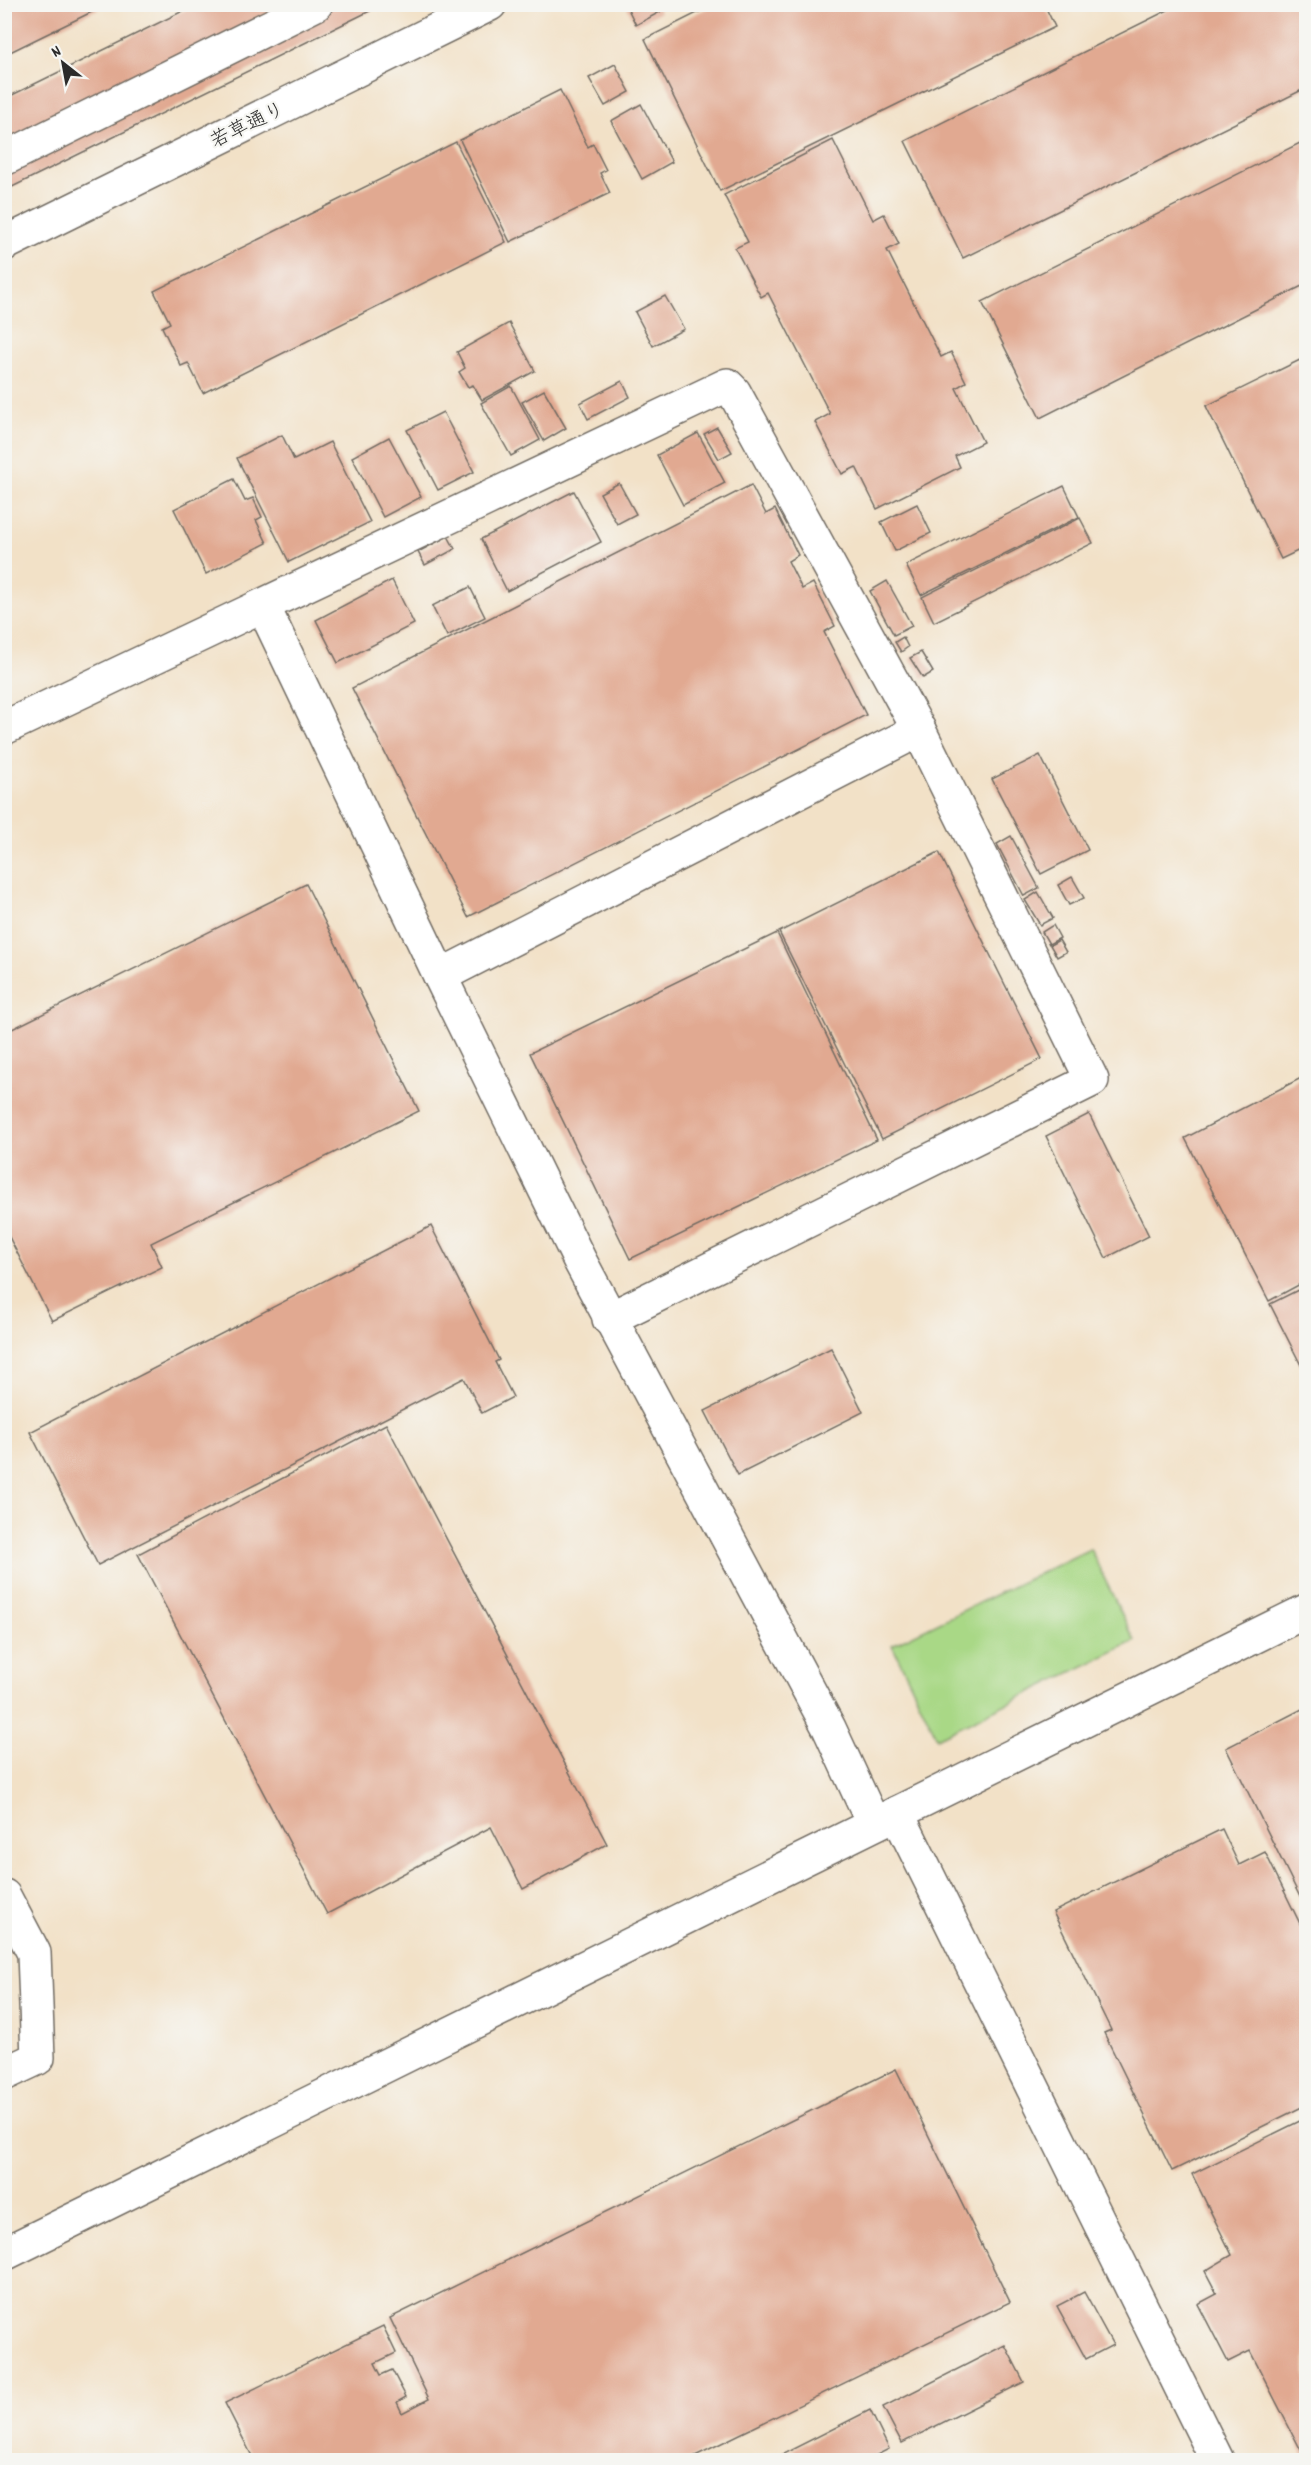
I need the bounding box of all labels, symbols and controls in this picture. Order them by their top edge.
north arrow [33,33,93,93]
text: N [47,40,66,64]
street label: 若草通り [206,97,290,157]

